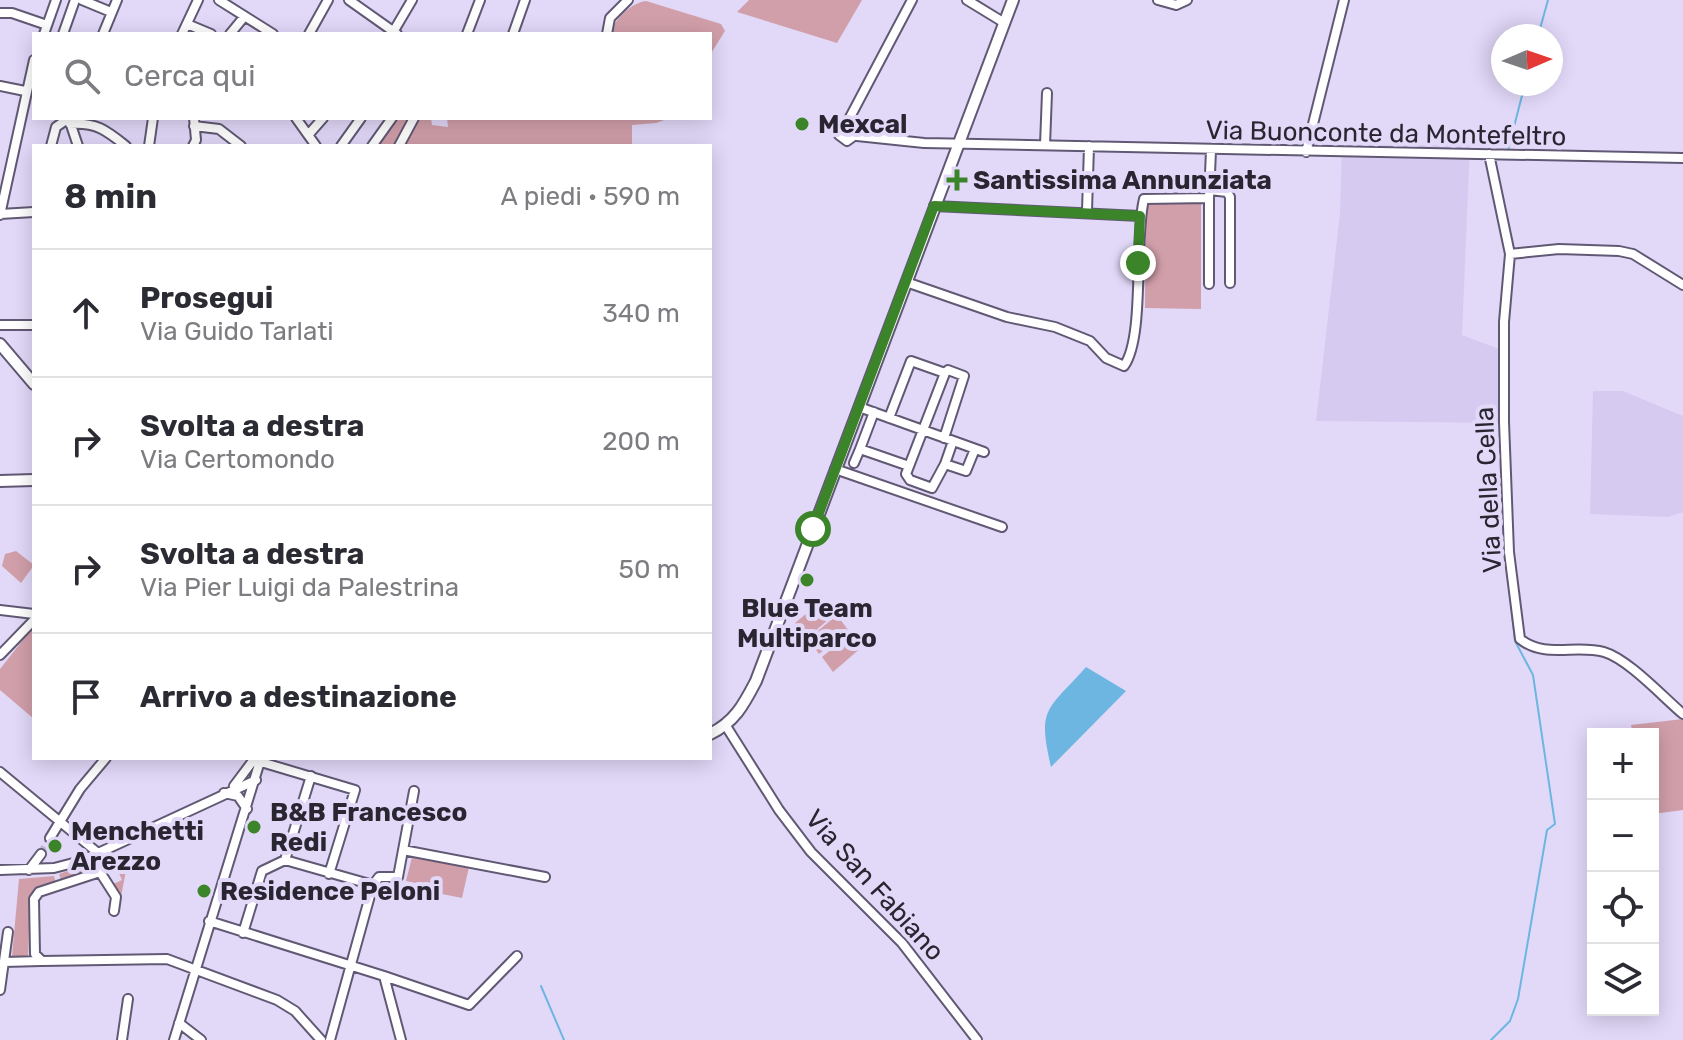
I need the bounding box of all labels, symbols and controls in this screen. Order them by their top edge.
north arrow [1491,24,1563,96]
search box [32,32,712,120]
icon: search [60,54,104,98]
text: Cerca qui [124,58,256,94]
place label: Mexcal [818,109,907,140]
marker: Mexcal [793,115,811,133]
street label: Via Buonconte da Montefeltro [1205,115,1567,152]
place label: Santissima Annunziata [973,165,1272,196]
marker: Santissima Annunziata [948,171,966,189]
text: 8 min [64,176,157,217]
text: A piedi · 590 m [501,181,680,212]
route end [1120,245,1156,281]
text: Prosegui [140,280,273,316]
icon: ahead [64,291,108,335]
text: 340 m [602,298,680,329]
text: Via Guido Tarlati [140,316,334,347]
street label: Via della Cella [1469,406,1508,574]
text: Svolta a destra [140,408,365,444]
icon: right [64,419,108,463]
text: 200 m [602,426,680,457]
text: Via Certomondo [140,444,335,475]
route start [795,511,831,547]
text: Svolta a destra [140,536,365,572]
icon: right [64,547,108,591]
text: 50 m [619,554,680,585]
marker: Blue Team Multiparco [798,571,816,589]
text: Via Pier Luigi da Palestrina [140,572,459,603]
place label: Blue Team Multiparco [737,593,877,654]
icon: arrive [64,675,108,719]
text: Arrivo a destinazione [140,679,457,715]
map controls [1587,728,1659,1016]
button: + [1587,728,1659,800]
place label: B&B Francesco Redi [270,797,467,858]
button: − [1587,800,1659,872]
street label: Via San Fabiano [799,804,950,967]
place label: Menchetti Arezzo [71,816,204,877]
marker: B&B Francesco Redi [245,818,263,836]
marker: Menchetti Arezzo [46,837,64,855]
button: locate [1587,872,1659,944]
place label: Residence Peloni [220,876,440,907]
marker: Residence Peloni [195,882,213,900]
button: layers [1587,944,1659,1016]

